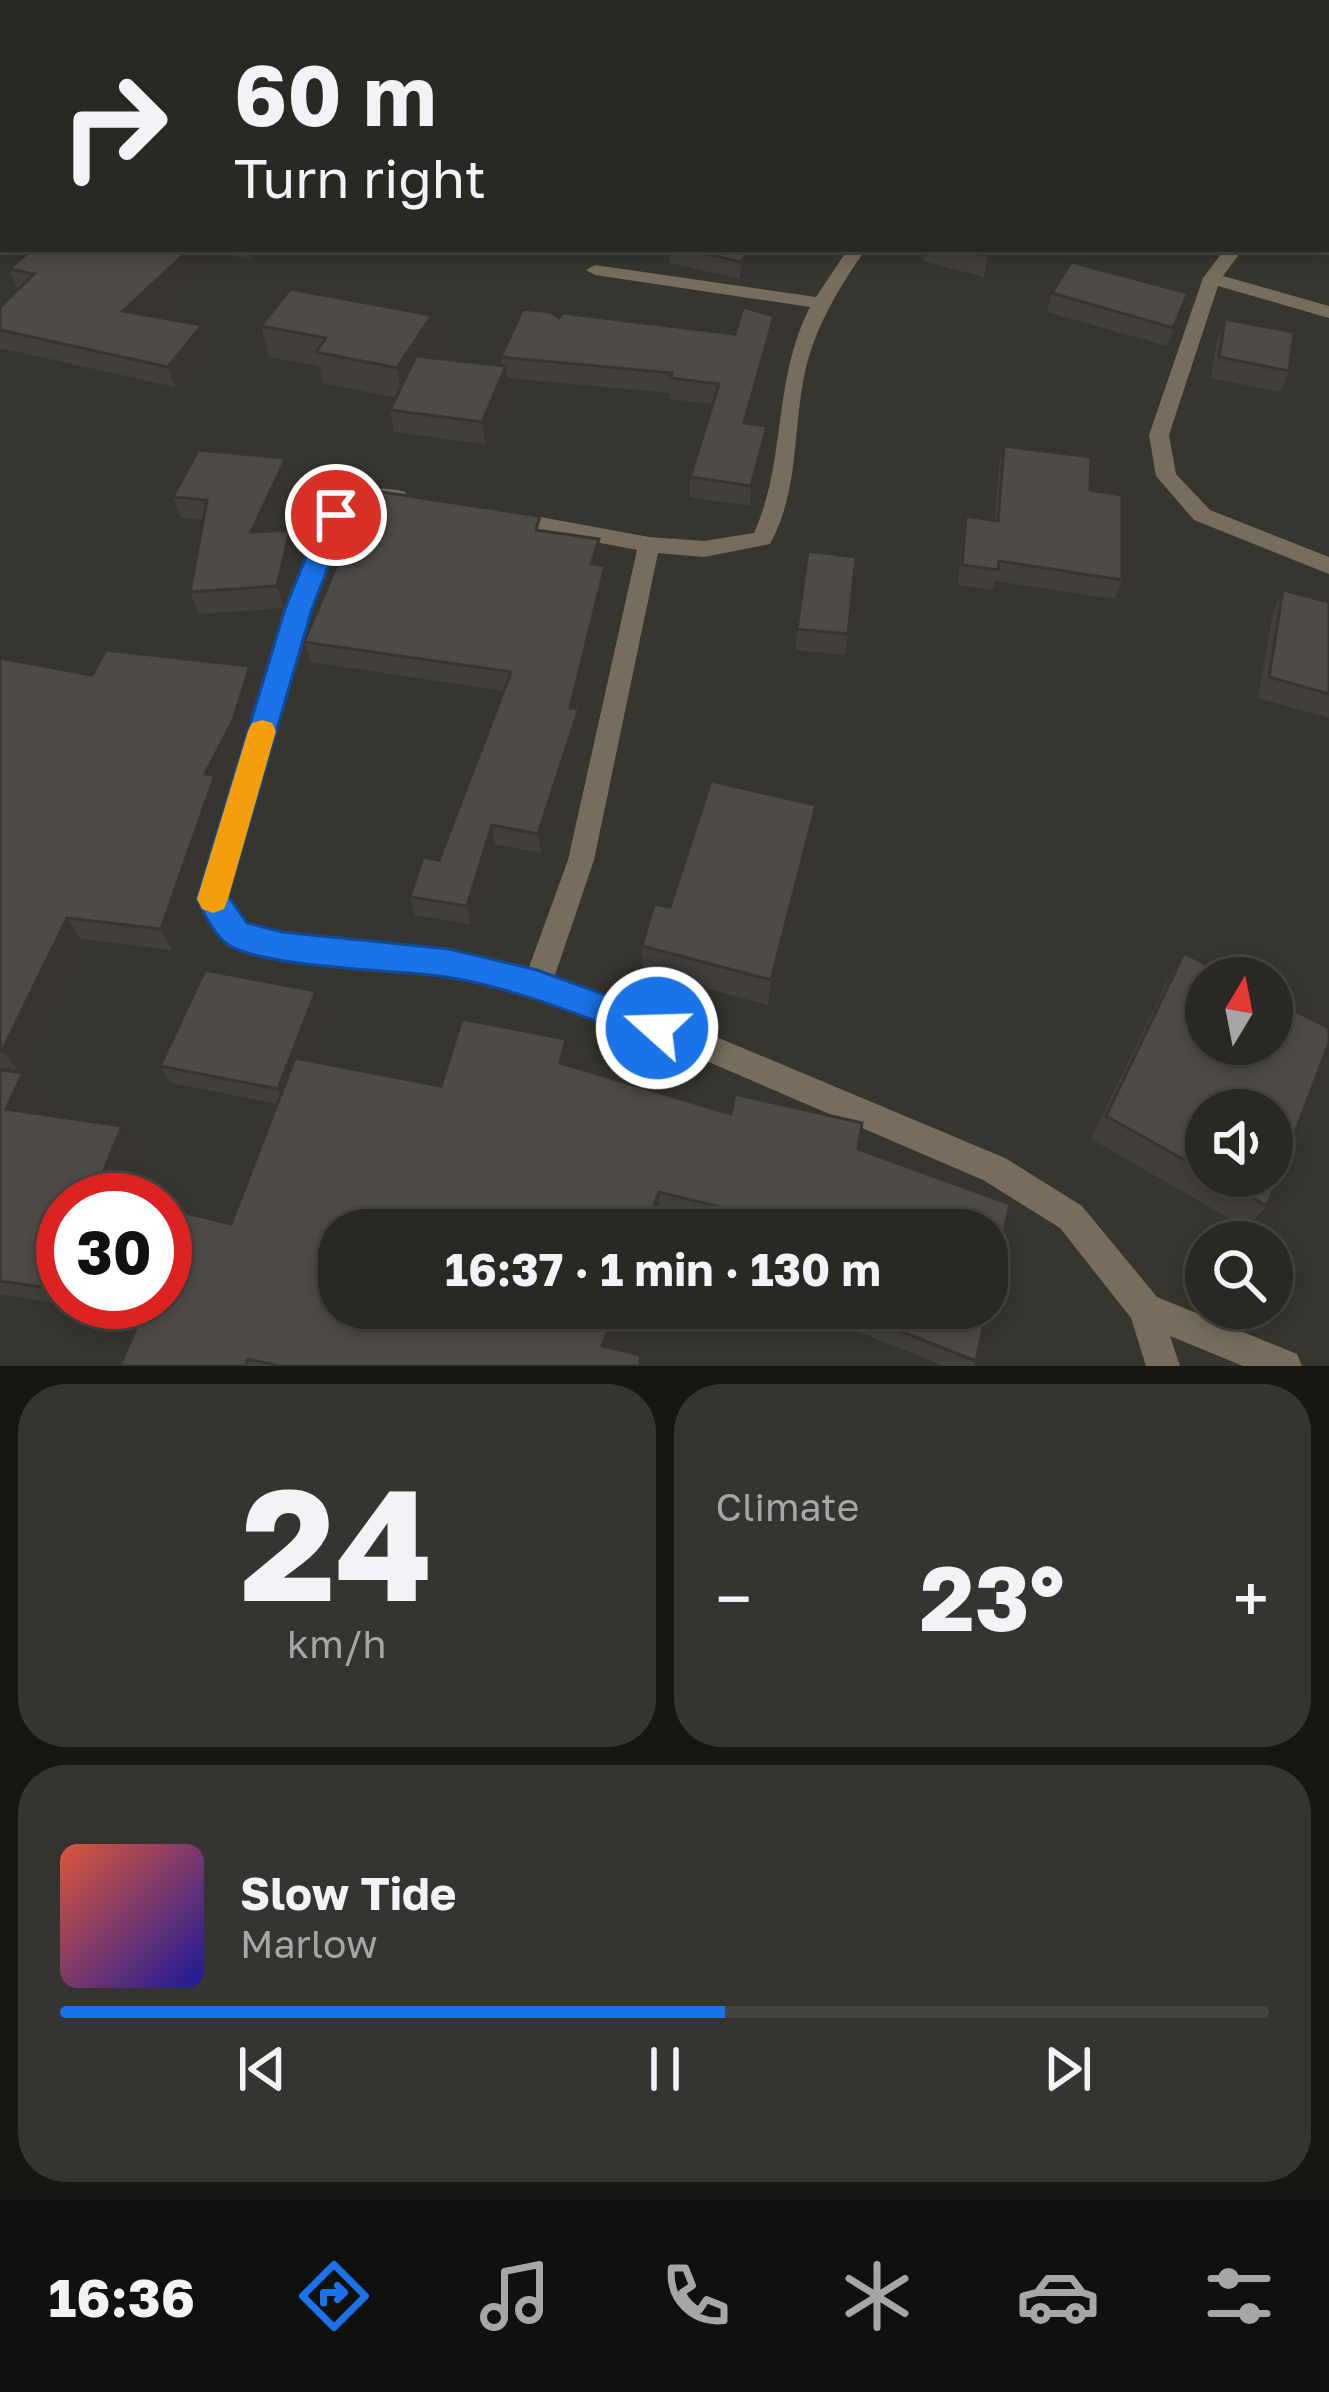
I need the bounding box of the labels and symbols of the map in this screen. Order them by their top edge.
pin [285,464,387,566]
north arrow [1185,957,1293,1065]
position arrow [594,965,720,1091]
speed limit sign: 30 [36,1173,192,1329]

